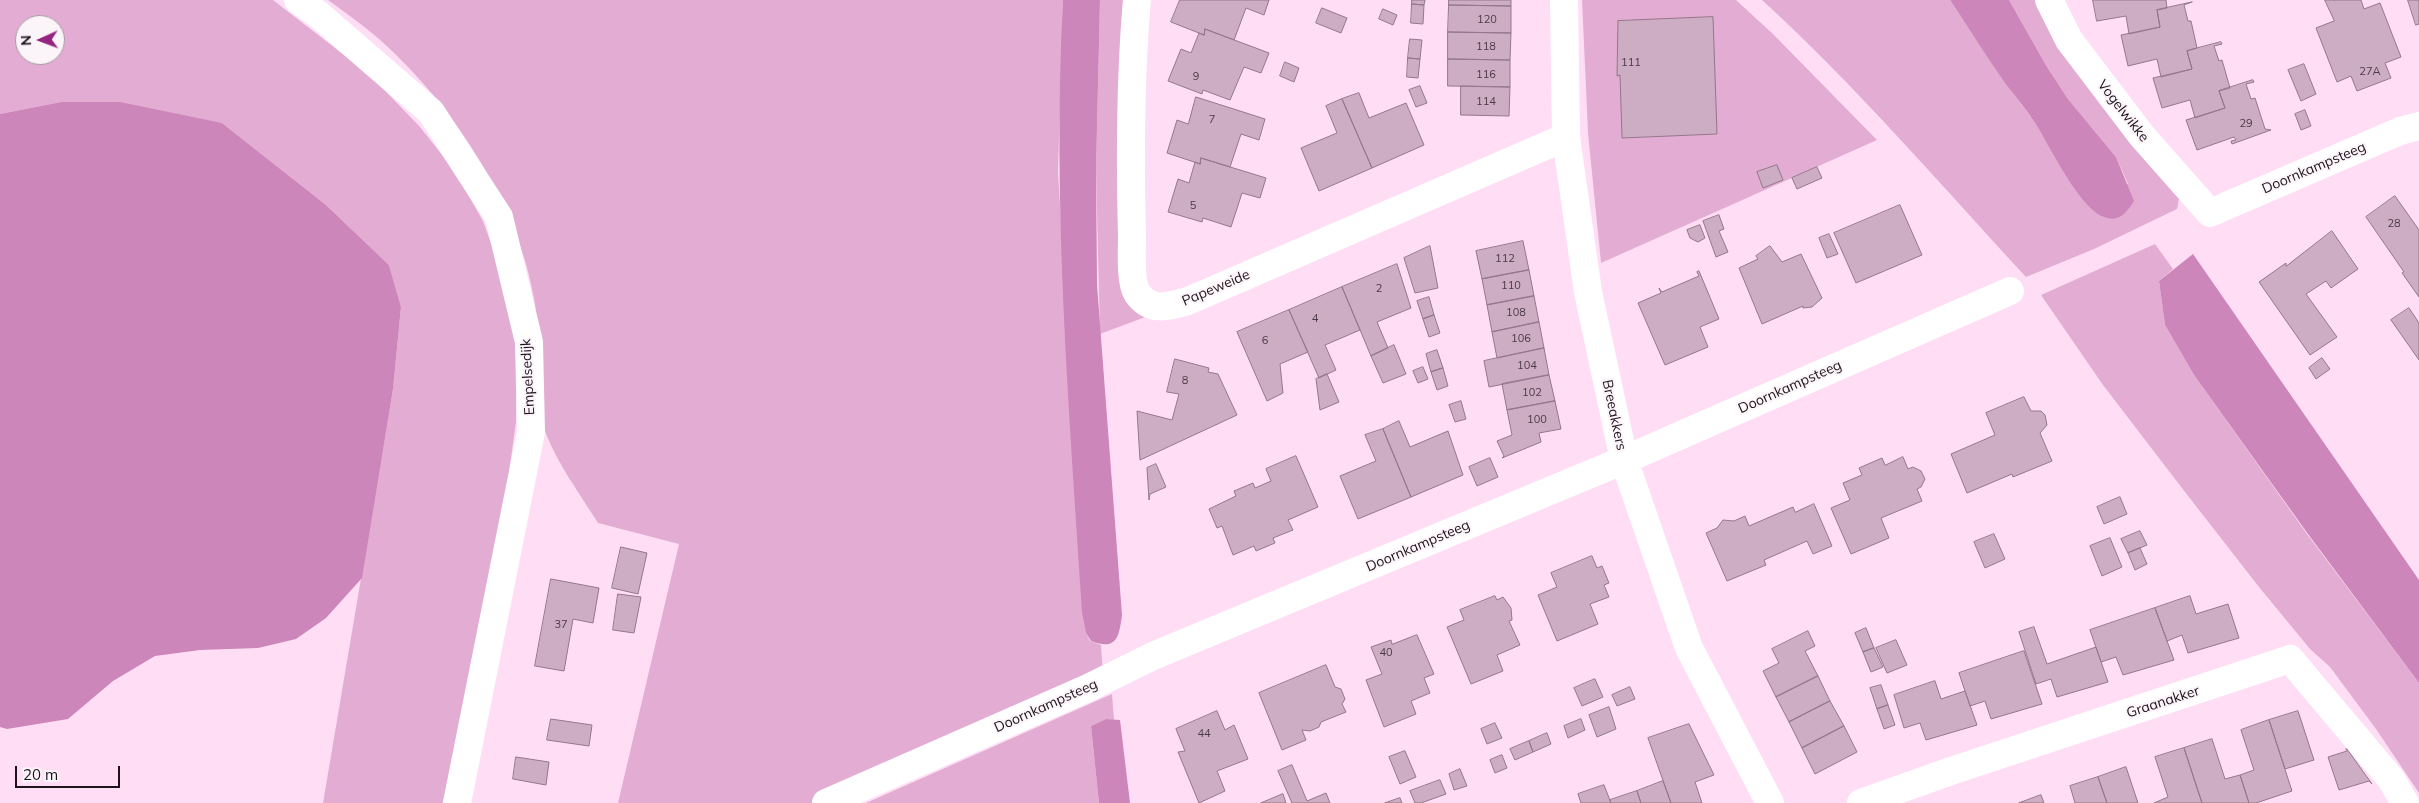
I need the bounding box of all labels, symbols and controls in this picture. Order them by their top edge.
house number: 120 [1477,13,1497,27]
north arrow [15,15,65,65]
text: N [17,35,35,46]
house number: 118 [1476,40,1496,54]
house number: 111 [1621,56,1641,70]
house number: 27A [2359,65,2381,79]
house number: 116 [1476,68,1496,82]
house number: 9 [1193,70,1199,84]
street label: Vogelwikke [2094,77,2152,145]
house number: 114 [1476,95,1496,109]
house number: 7 [1209,113,1215,127]
house number: 29 [2239,117,2253,131]
street label: Doornkampsteeg [2259,139,2369,197]
house number: 5 [1190,199,1196,213]
house number: 28 [2387,217,2401,231]
house number: 112 [1495,252,1515,266]
street label: Papeweide [1180,266,1252,310]
house number: 110 [1501,279,1521,293]
house number: 2 [1376,282,1382,296]
house number: 108 [1506,306,1526,320]
house number: 4 [1312,312,1318,326]
house number: 106 [1511,332,1531,346]
house number: 6 [1262,334,1268,348]
street label: Empelsedijk [518,338,538,416]
street label: Doornkampsteeg [1736,357,1844,417]
house number: 104 [1517,359,1537,373]
house number: 8 [1182,374,1188,388]
street label: Breeakkers [1598,378,1630,452]
house number: 102 [1522,386,1542,400]
house number: 100 [1527,413,1547,427]
street label: Doornkampsteeg [1363,517,1473,575]
house number: 37 [554,618,568,632]
house number: 40 [1379,646,1393,660]
street label: Doornkampsteeg [992,676,1100,736]
street label: Graanakker [2124,682,2202,722]
house number: 44 [1197,727,1211,741]
scale bar [18,756,122,788]
text: 20 m [23,765,58,784]

